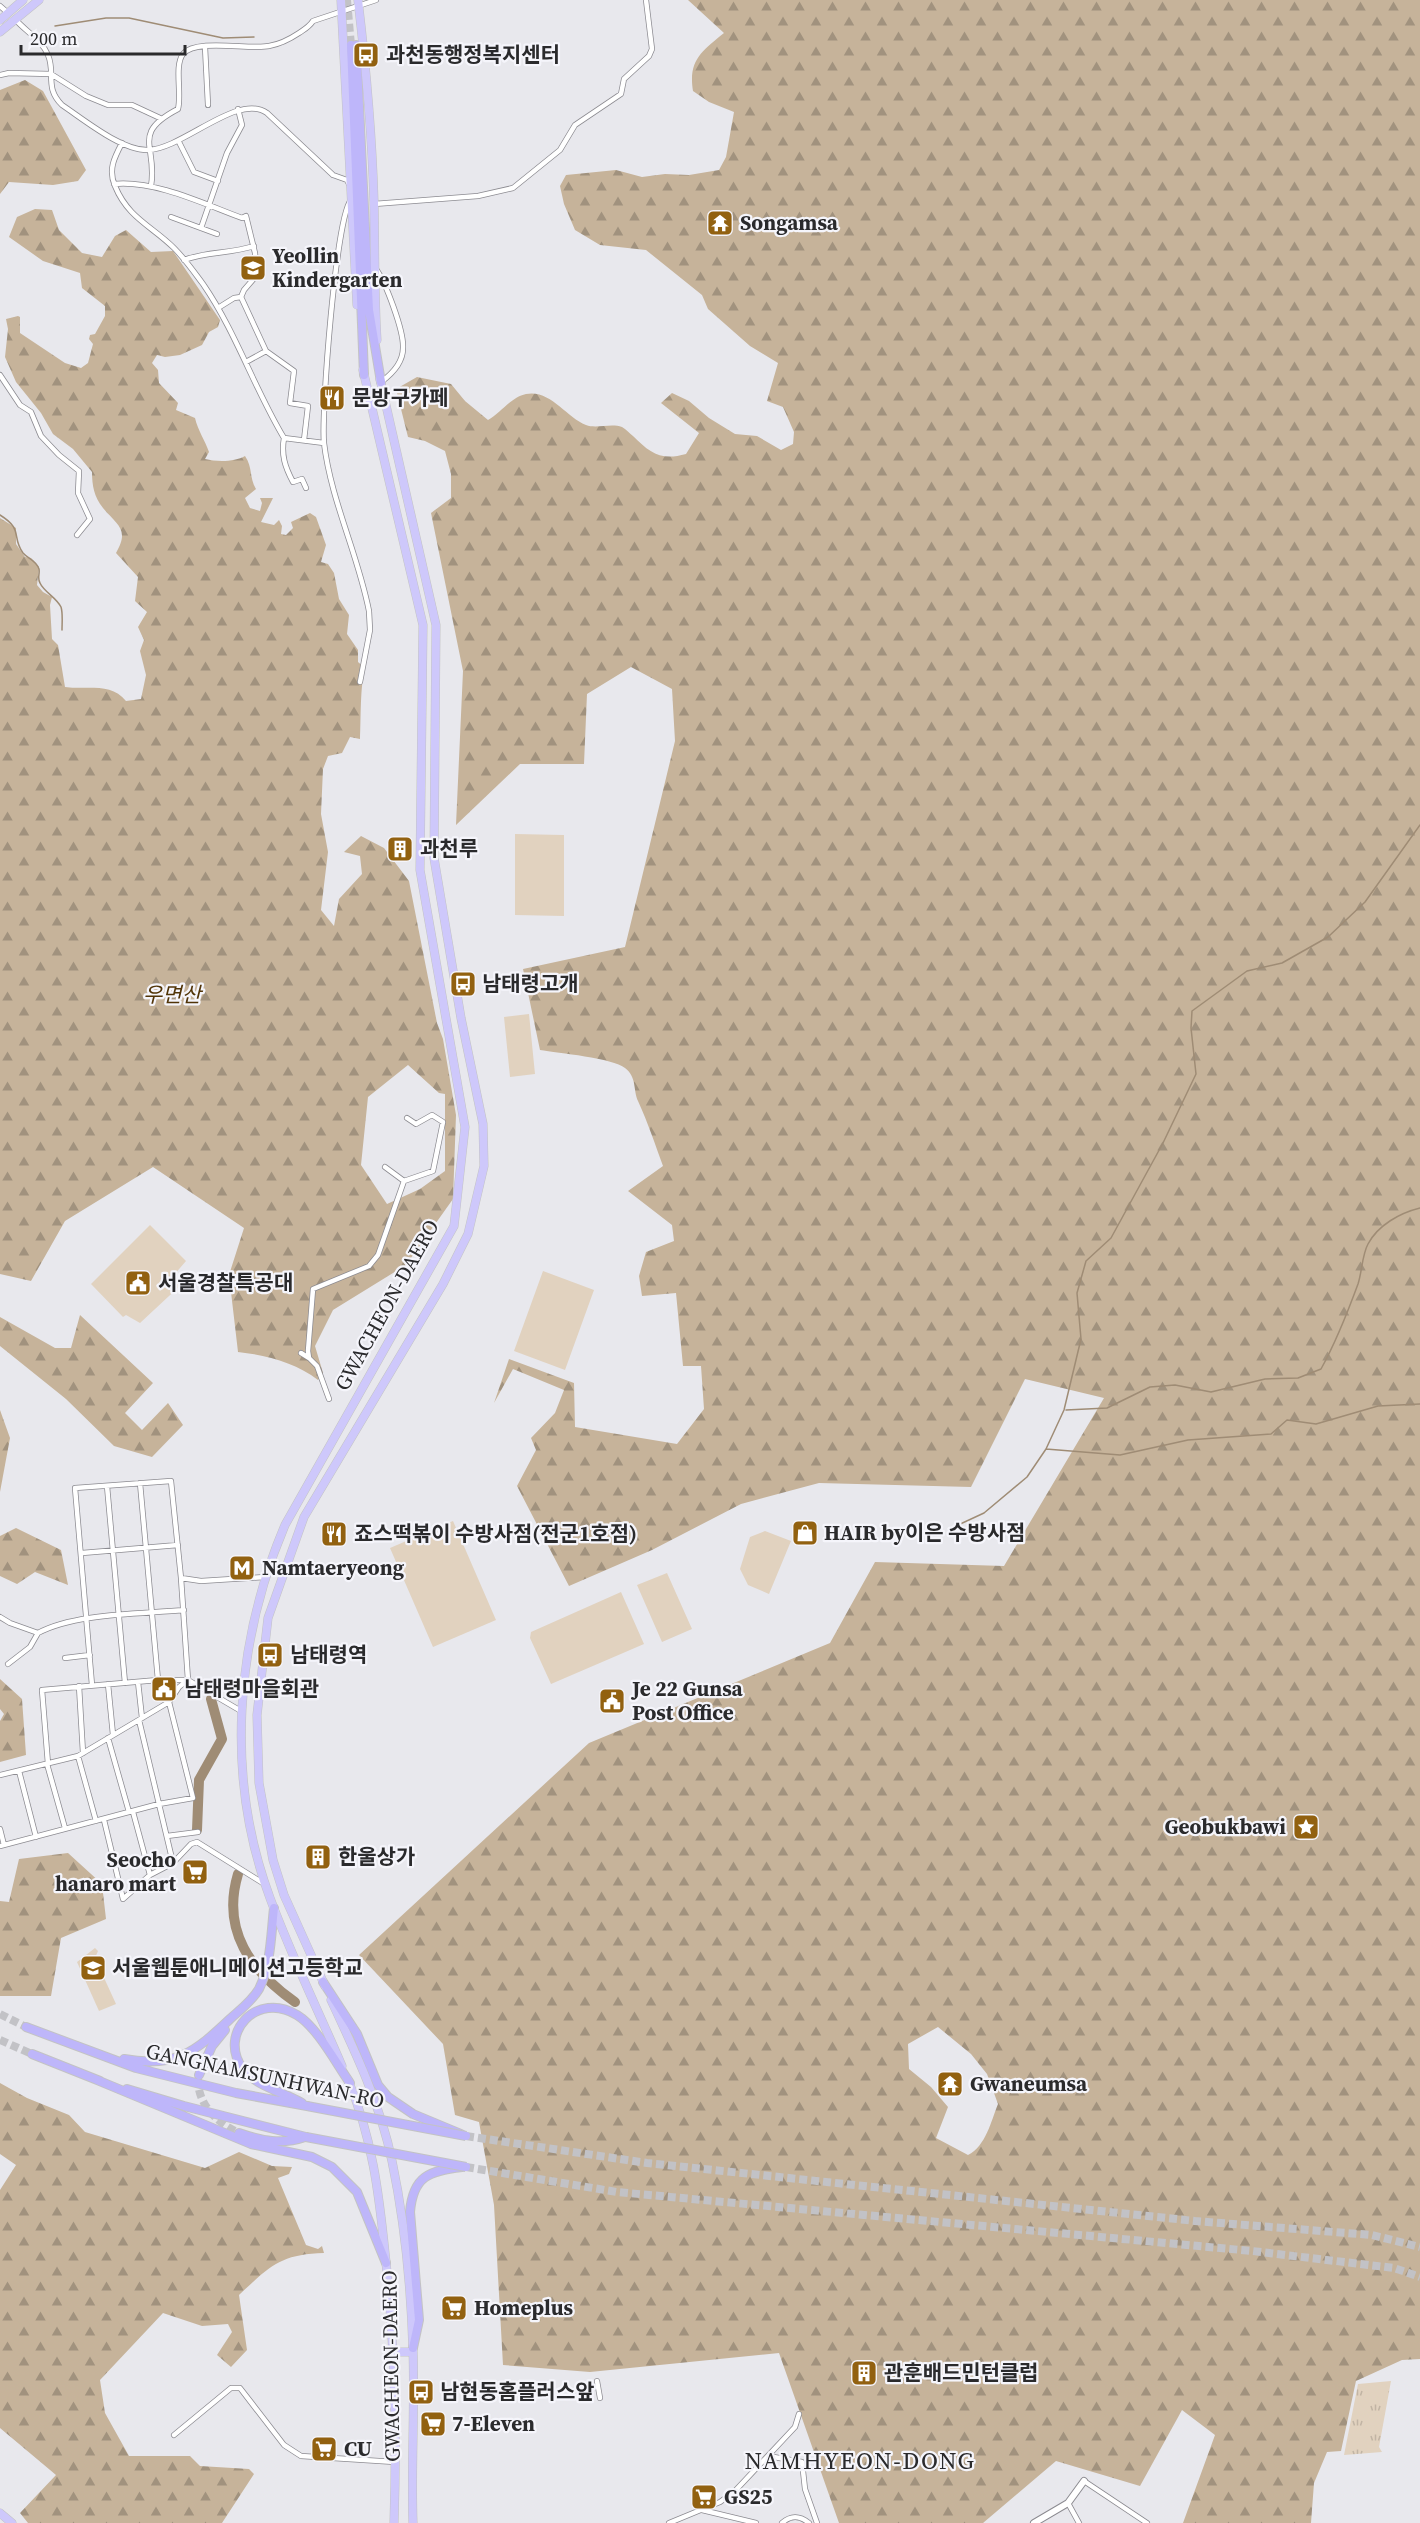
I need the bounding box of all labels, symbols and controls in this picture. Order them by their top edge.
scale bar [21,18,184,56]
text: 200 m [30,26,77,51]
bus stop icon: 과천동행정복지센터 [351,40,381,70]
place label: 과천동행정복지센터 [386,40,560,69]
temple icon: Songamsa [705,208,735,238]
place label: Songamsa [740,208,839,237]
place label: Yeollin Kindergarten [272,241,402,294]
school or university icon: Yeollin Kindergarten [238,253,268,283]
restaurant icon: 문방구카페 [317,383,347,413]
place label: 문방구카페 [352,383,449,412]
building icon: 과천루 [385,834,415,864]
place label: 과천루 [420,834,478,863]
bus stop icon: 남태령고개 [448,969,478,999]
place label: 남태령고개 [482,969,579,998]
park label: 우면산 [143,980,204,1009]
street label: GWACHEON-DAERO [327,1214,446,1396]
public building icon: 서울경찰특공대 [123,1268,153,1298]
place label: 서울경찰특공대 [158,1268,293,1297]
shop icon: HAIR by이은 수방사점 [790,1518,820,1548]
place label: HAIR by이은 수방사점 [824,1518,1025,1547]
restaurant icon: 죠스떡볶이 수방사점(전군1호점) [319,1519,349,1549]
place label: 죠스떡볶이 수방사점(전군1호점) [354,1519,637,1548]
metro station icon: Namtaeryeong [227,1553,257,1583]
place label: Namtaeryeong [262,1553,405,1582]
bus stop icon: 남태령역 [255,1640,285,1670]
place label: 남태령역 [290,1640,367,1669]
public building icon: 남태령마을회관 [149,1674,179,1704]
place label: 남태령마을회관 [184,1674,319,1703]
place label: Je 22 Gunsa Post Office [630,1674,744,1727]
public building icon: Je 22 Gunsa Post Office [597,1686,627,1716]
place label: Geobukbawi [1164,1812,1286,1841]
place icon: Geobukbawi [1291,1812,1321,1842]
building icon: 한울상가 [303,1842,333,1872]
place label: 한울상가 [338,1842,415,1871]
place label: Seocho hanaro mart [55,1845,176,1898]
supermarket icon: Seocho hanaro mart [180,1857,210,1887]
school or university icon: 서울웹툰애니메이션고등학교 [78,1953,108,1983]
place label: 서울웹툰애니메이션고등학교 [112,1953,363,1982]
street label: GANGNAMSUNHWAN-RO [143,2036,387,2115]
temple icon: Gwaneumsa [935,2069,965,2099]
place label: Gwaneumsa [970,2069,1088,2098]
street label: GWACHEON-DAERO [374,2270,407,2462]
supermarket icon: Homeplus [439,2293,469,2323]
place label: Homeplus [474,2293,573,2322]
building icon: 관훈배드민턴클럽 [849,2358,879,2388]
place label: 관훈배드민턴클럽 [884,2358,1039,2387]
bus stop icon: 남현동홈플러스앞 [406,2377,436,2407]
place label: 남현동홈플러스앞 [440,2377,595,2406]
supermarket icon: 7-Eleven [418,2409,448,2439]
place label: 7-Eleven [452,2409,535,2438]
supermarket icon: CU [309,2434,339,2464]
place label: CU [344,2434,372,2463]
district label: NAMHYEON-DONG [745,2444,976,2477]
supermarket icon: GS25 [689,2482,719,2512]
place label: GS25 [724,2482,772,2511]

